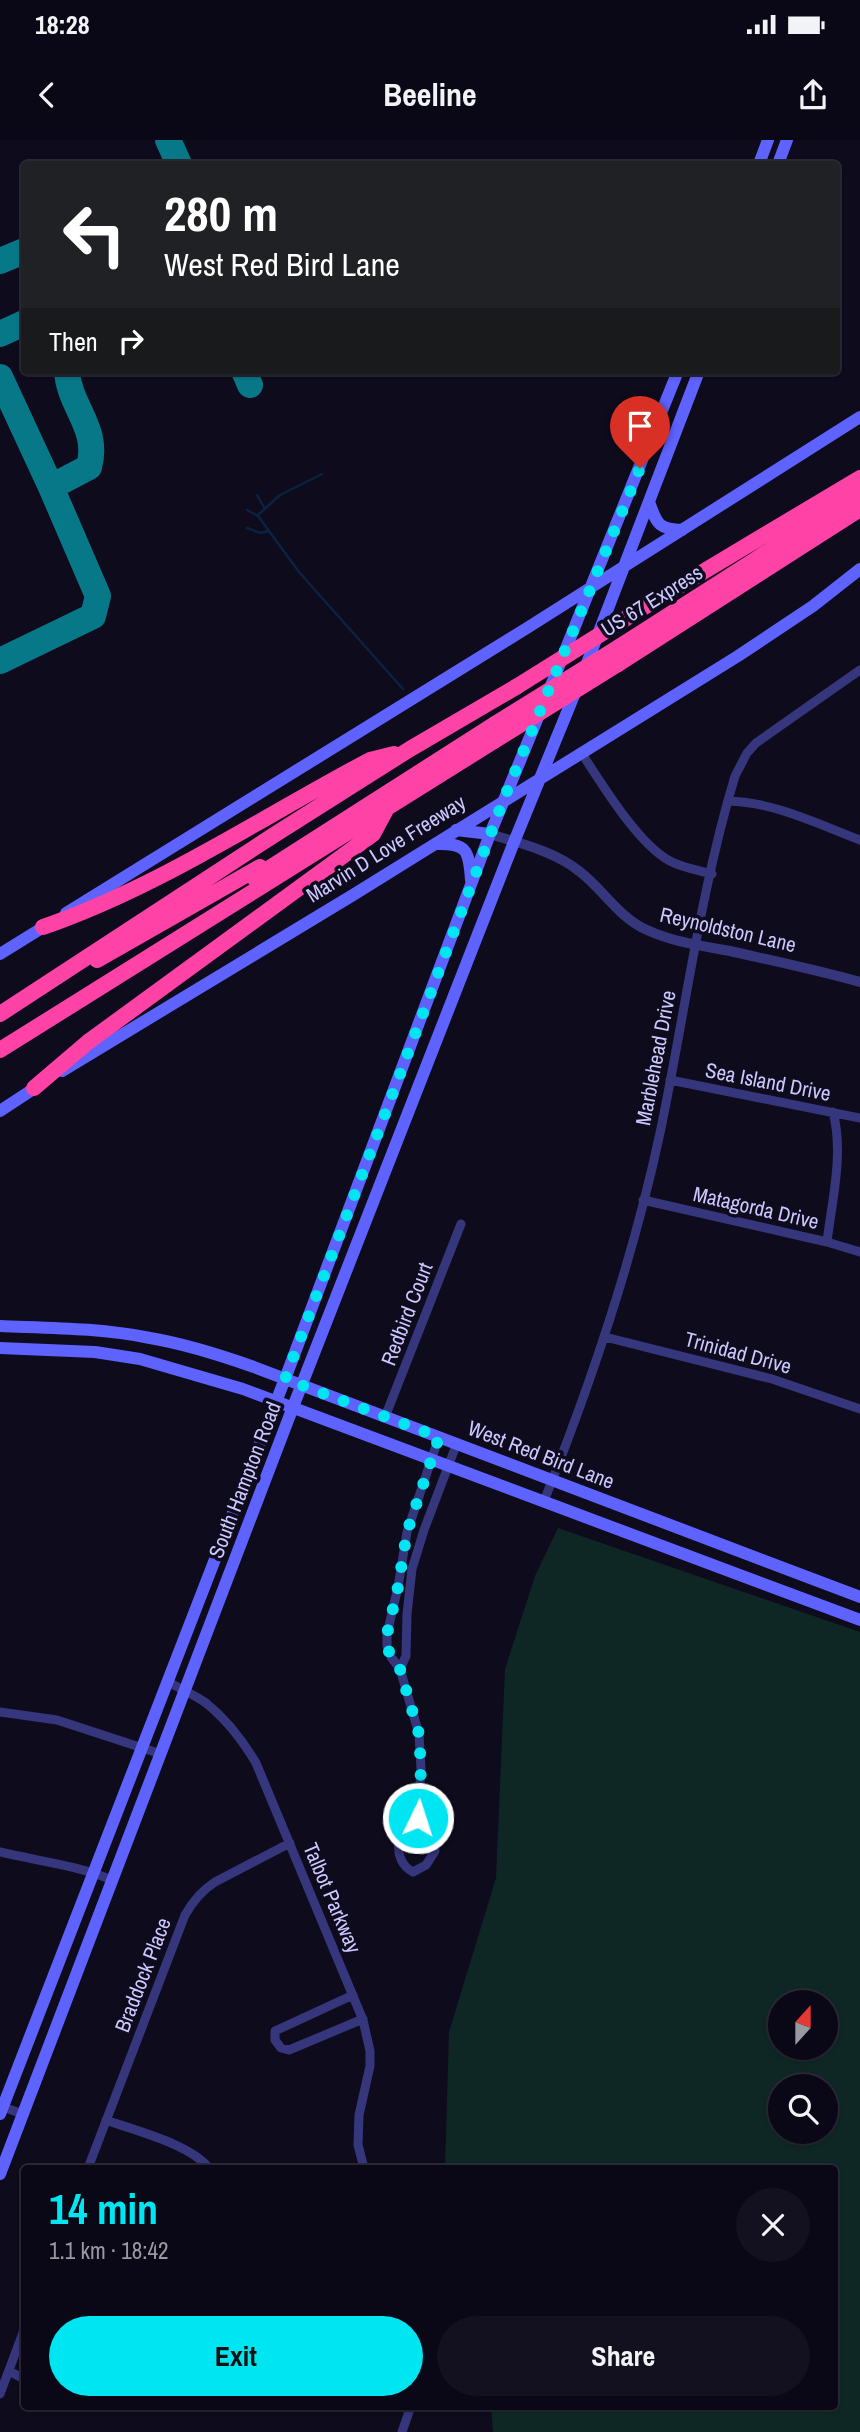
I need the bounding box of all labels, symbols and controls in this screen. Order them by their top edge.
text: 18:28 [35,7,90,42]
text: Beeline [383,73,477,116]
icon: back [28,76,66,114]
icon: share [794,76,832,114]
text: 280 m [164,180,278,246]
icon: left [49,189,140,280]
text: West Red Bird Lane [164,243,400,286]
icon: right [112,322,150,360]
text: Then [49,324,98,359]
pin [610,396,670,468]
icon: arrive [621,407,659,445]
street label: US 67 Express [595,558,708,643]
street label: Marvin D Love Freeway [301,788,471,909]
street label: Reynoldston Lane [657,900,799,959]
street label: Marblehead Drive [628,988,683,1128]
street label: Sea Island Drive [703,1055,833,1108]
street label: Matagorda Drive [690,1179,822,1236]
street label: Redbird Court [374,1258,440,1370]
street label: Trinidad Drive [682,1324,795,1381]
street label: South Hampton Road [201,1397,288,1562]
street label: West Red Bird Lane [464,1413,619,1496]
position arrow [381,1781,455,1855]
street label: Talbot Parkway [296,1838,369,1958]
street label: Braddock Place [107,1913,178,2036]
north arrow [768,1990,838,2060]
map controls [768,1990,838,2144]
button: search [768,2074,838,2144]
text: 14 min [49,2181,158,2237]
button: close [736,2188,810,2262]
text: 1.1 km · 18:42 [49,2235,169,2266]
button: Exit [49,2316,423,2396]
button: Share [437,2316,810,2396]

